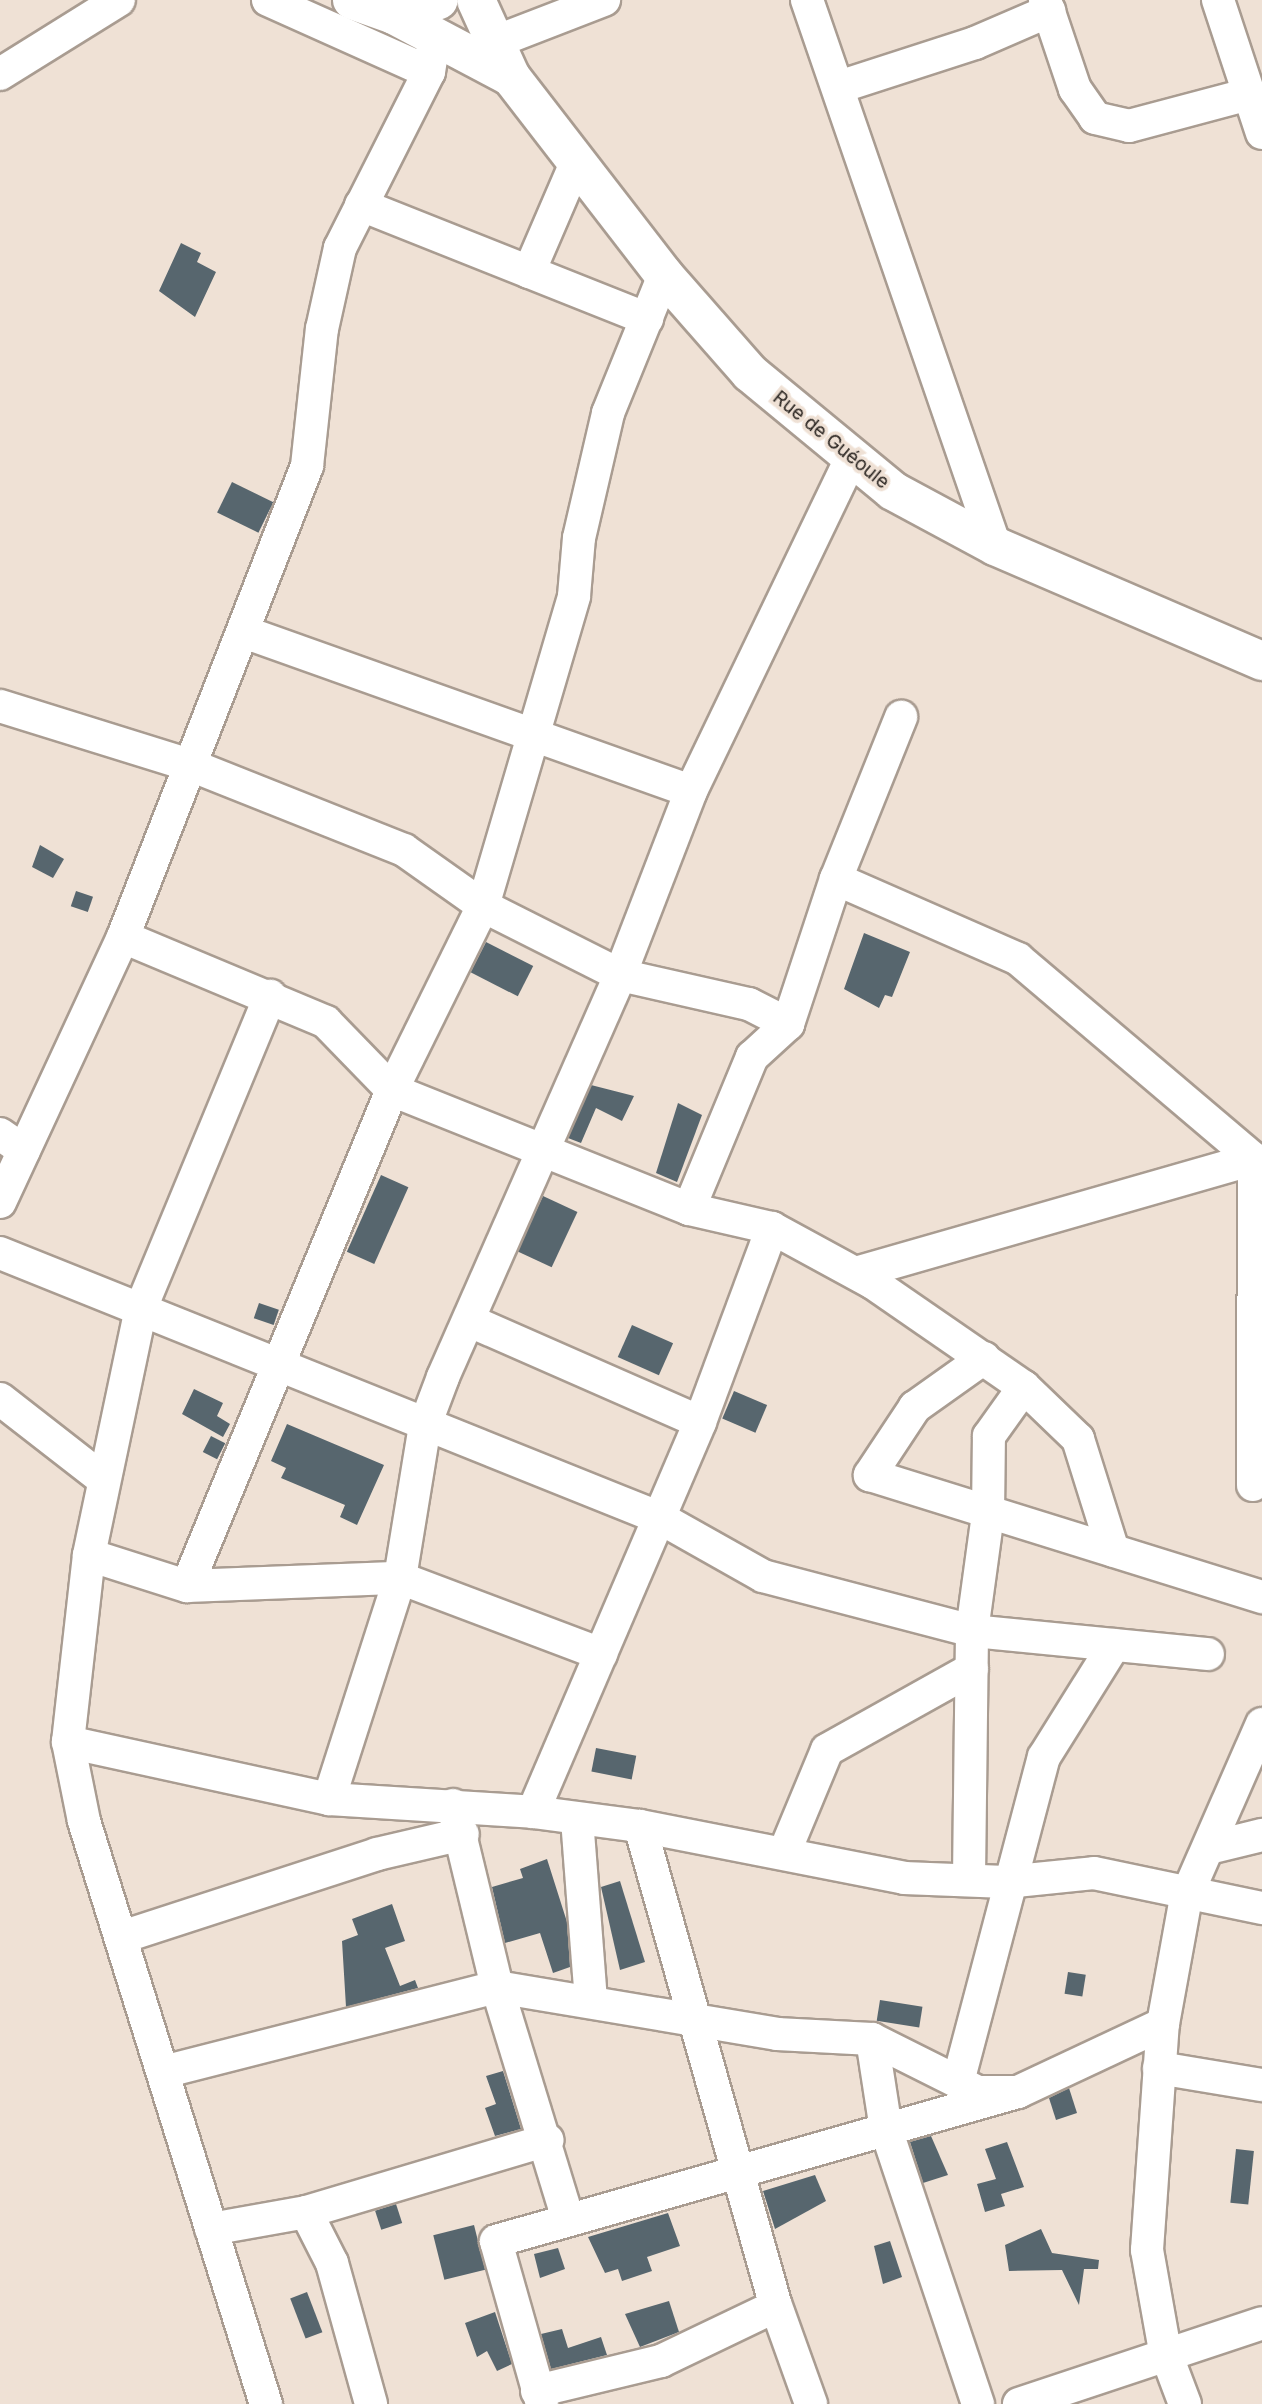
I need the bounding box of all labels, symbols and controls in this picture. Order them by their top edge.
street label: Rue de Guéoule [768,386,894,494]

